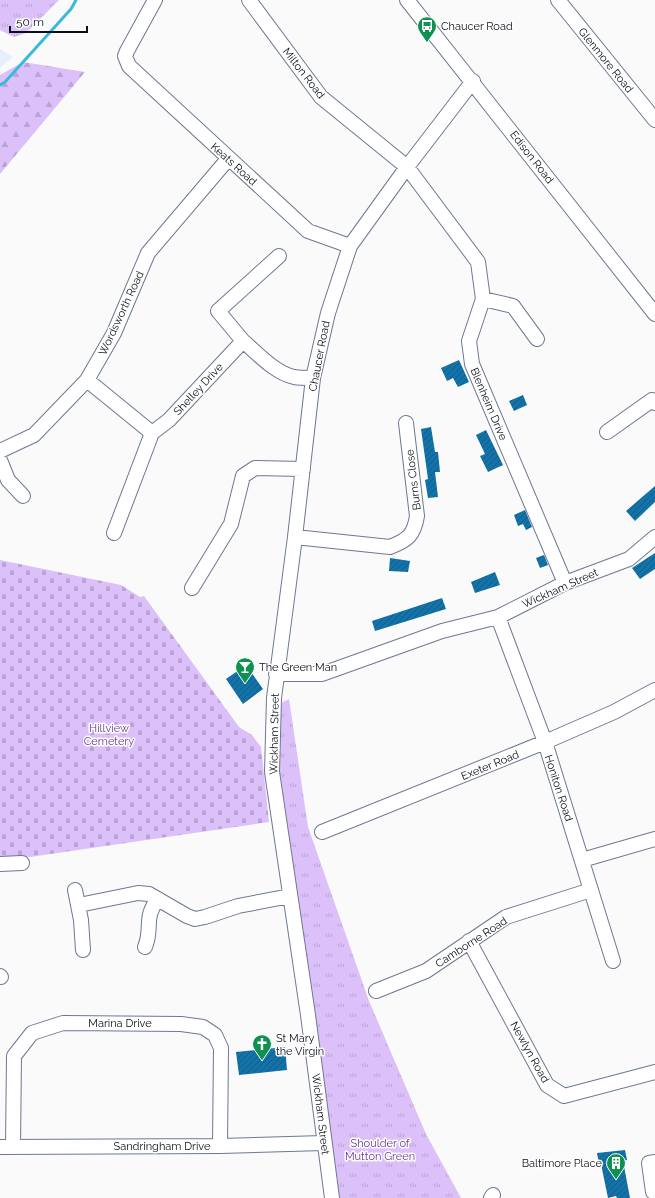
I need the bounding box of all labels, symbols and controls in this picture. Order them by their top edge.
scale bar [10,8,87,34]
text: 50 m [16,15,44,29]
bus stop icon: Chaucer Road [416,15,438,43]
place label: Chaucer Road [441,20,513,33]
street label: Glenmore Road [575,25,636,96]
street label: Milton Road [280,45,328,101]
street label: Edison Road [507,128,556,186]
street label: Keats Road [208,140,259,188]
street label: Wordsworth Road [96,269,147,357]
street label: Chaucer Road [306,320,333,393]
street label: Shelley Drive [171,360,226,418]
street label: Blenheim Drive [467,366,510,443]
street label: Burns Close [403,448,424,511]
street label: Wickham Street [520,566,600,611]
bar icon: The Green Man [234,656,256,684]
place label: The Green Man [259,661,337,674]
street label: Wickham Street [267,693,282,775]
park label: Hillview Cemetery [84,722,134,748]
street label: Exeter Road [459,748,521,783]
street label: Honiton Road [542,753,575,823]
street label: Camborne Road [433,914,510,970]
street label: Marina Drive [88,1017,152,1030]
street label: Newlyn Road [507,1019,552,1085]
place label: St Mary the Virgin [276,1032,324,1058]
church icon: St Mary the Virgin [251,1033,273,1061]
street label: Wickham Street [309,1073,332,1156]
park label: Shoulder of Mutton Green [345,1137,415,1163]
street label: Sandringham Drive [114,1140,211,1153]
building icon: Baltimore Place [605,1152,627,1180]
place label: Baltimore Place [522,1157,603,1170]

